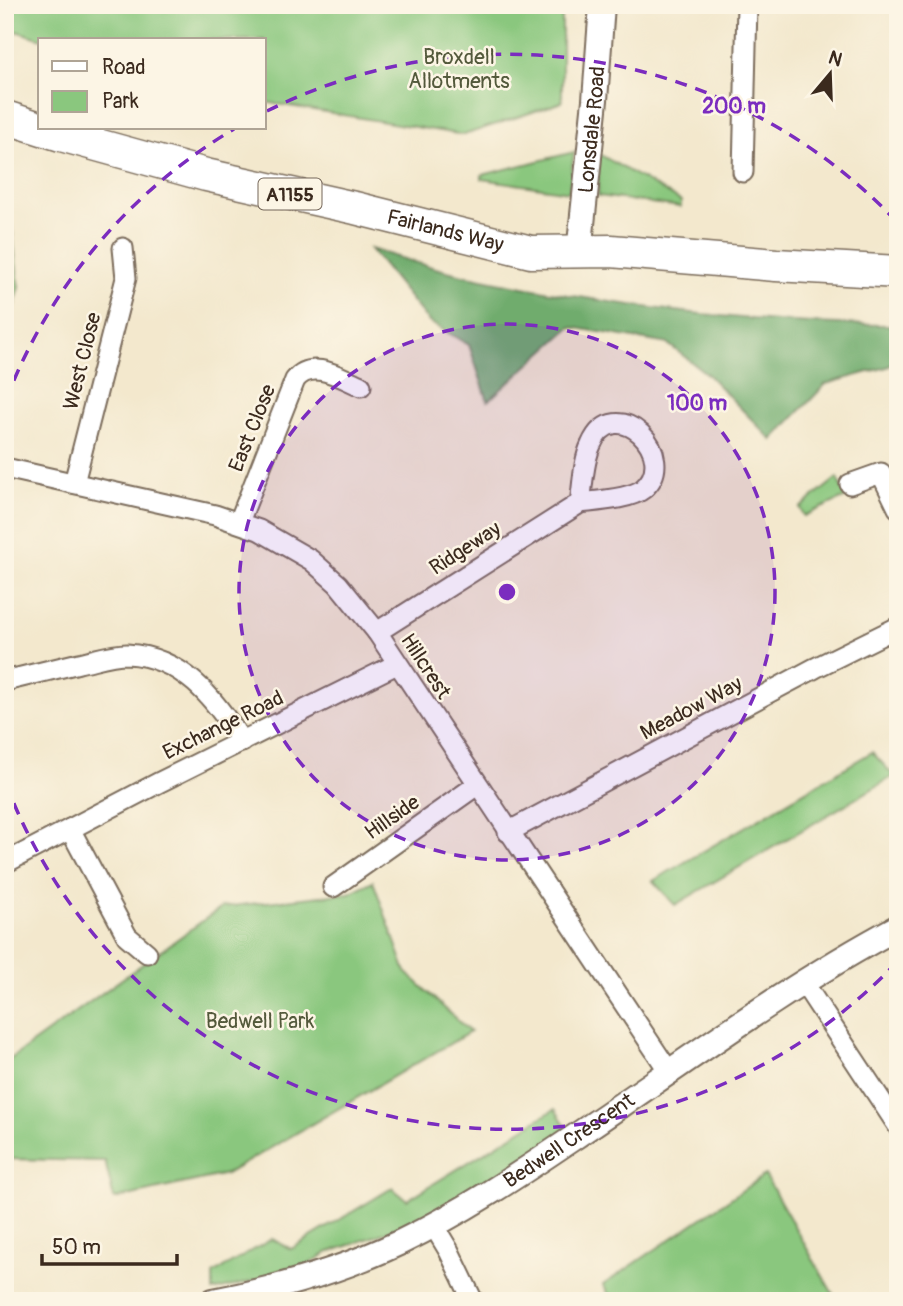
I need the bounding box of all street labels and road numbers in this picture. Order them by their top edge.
street label: Lonsdale Road [572,65,611,194]
road number: A1155 [258,178,322,210]
street label: Fairlands Way [384,204,506,259]
street label: West Close [57,309,108,413]
street label: East Close [223,380,282,476]
street label: Ridgeway [424,515,506,581]
street label: Hillcrest [394,628,457,705]
street label: Meadow Way [636,670,747,747]
street label: Exchange Road [158,685,288,766]
street label: Hillside [360,788,426,846]
street label: Bedwell Crescent [499,1087,640,1194]

